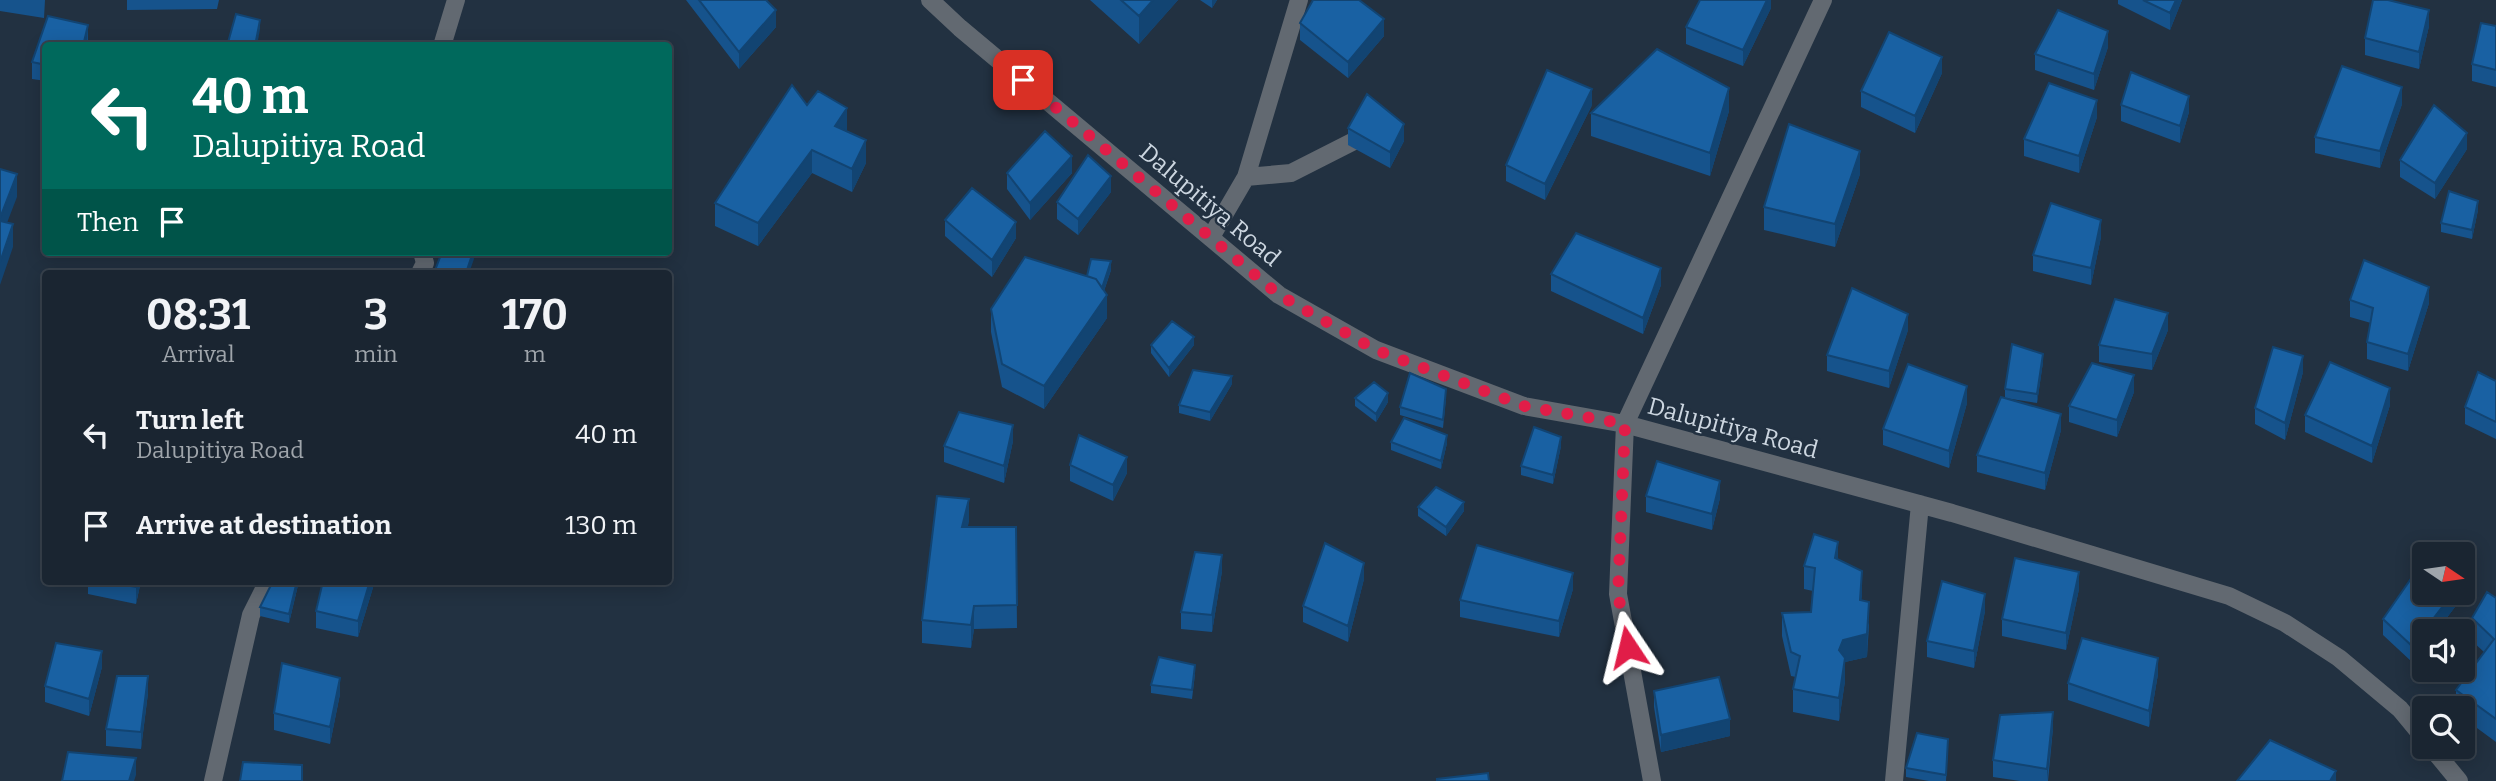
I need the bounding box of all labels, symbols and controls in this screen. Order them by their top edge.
pin [993,50,1053,110]
icon: arrive [1004,61,1042,99]
text: 40 m [192,67,309,126]
icon: left [77,70,168,161]
text: Dalupitiya Road [192,127,426,165]
street label: Dalupitiya Road [1134,138,1286,272]
icon: arrive [153,203,191,241]
text: Then [77,207,139,238]
text: 08:31 [146,290,250,340]
text: 3 [364,290,388,340]
text: 170 [502,290,568,340]
text: Arrival [162,340,235,368]
text: min [354,340,398,368]
text: m [524,340,546,368]
street label: Dalupitiya Road [1645,392,1821,464]
text: Turn left [136,405,244,436]
icon: left [77,416,115,454]
text: 40 m [575,419,637,450]
text: Dalupitiya Road [136,436,304,464]
icon: arrive [77,507,115,545]
text: Arrive at destination [136,510,391,541]
text: 130 m [565,510,637,541]
north arrow [2412,542,2474,606]
map controls [2412,542,2475,759]
position arrow [1591,610,1665,684]
button: sound [2412,619,2475,682]
button: search [2412,696,2475,759]

